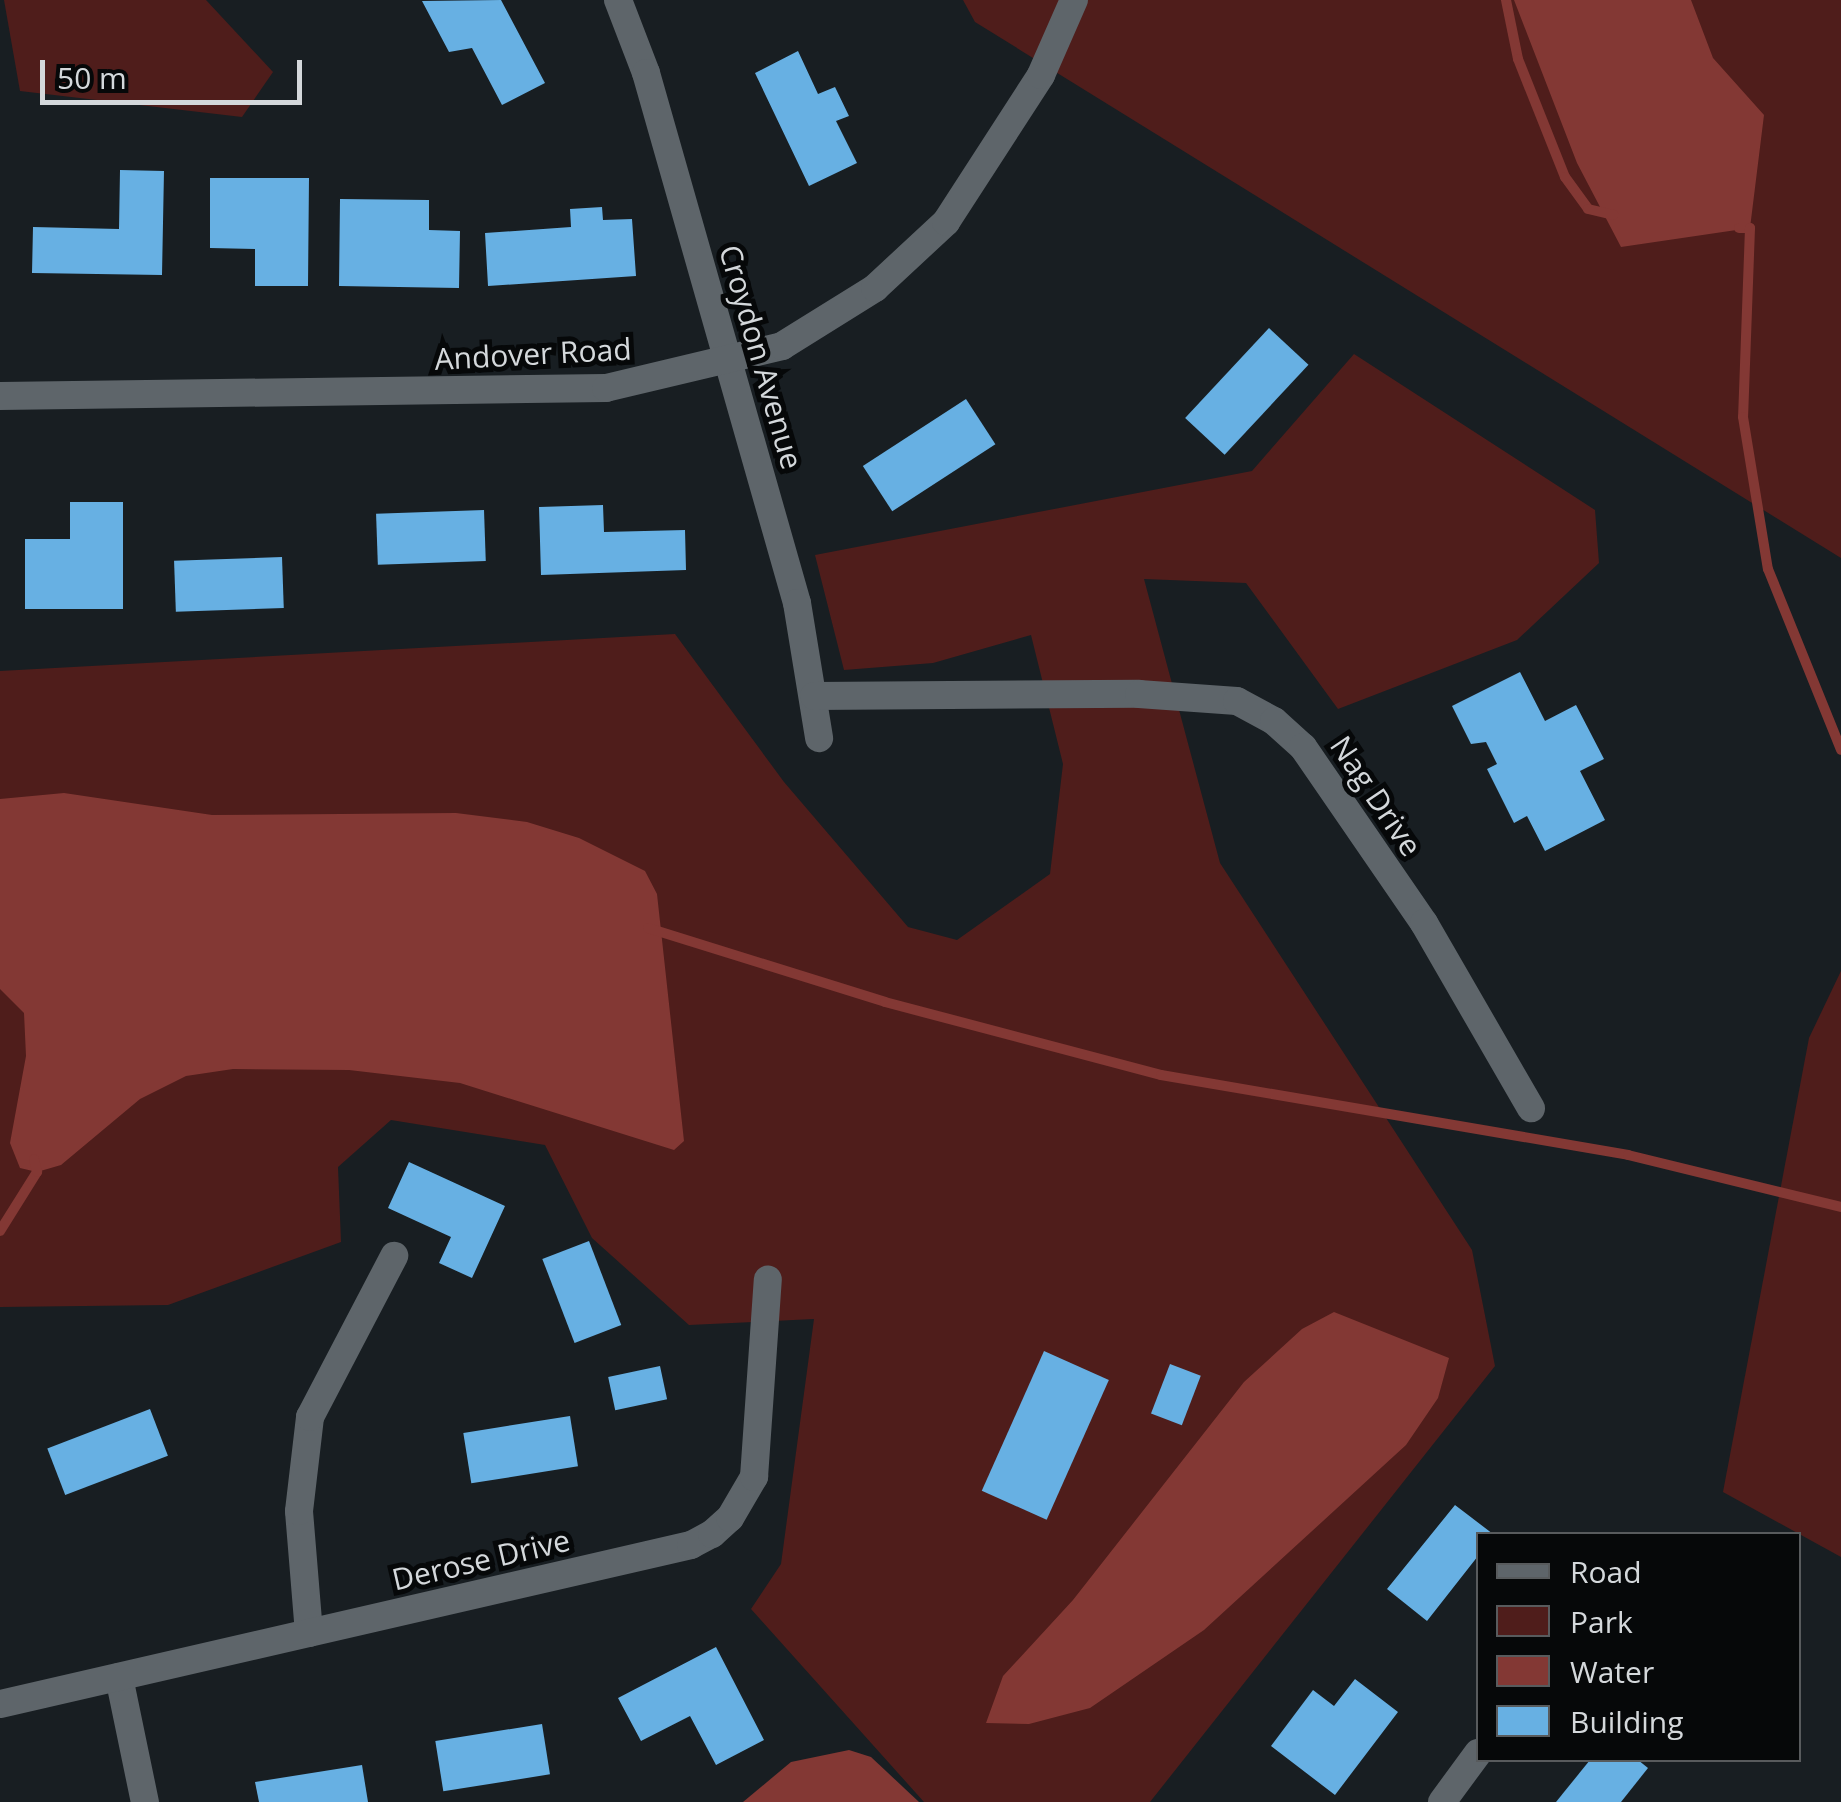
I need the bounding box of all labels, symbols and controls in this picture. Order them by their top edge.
scale bar [45,40,308,102]
text: 50 m [57,57,127,98]
street label: Croydon Avenue [712,241,810,473]
street label: Andover Road [434,331,632,377]
street label: Nag Drive [1323,729,1429,863]
street label: Derose Drive [389,1522,573,1598]
legend [1476,1532,1801,1762]
text: Road [1570,1551,1642,1592]
text: Park [1570,1601,1633,1642]
text: Water [1570,1651,1654,1692]
text: Building [1570,1701,1684,1742]

